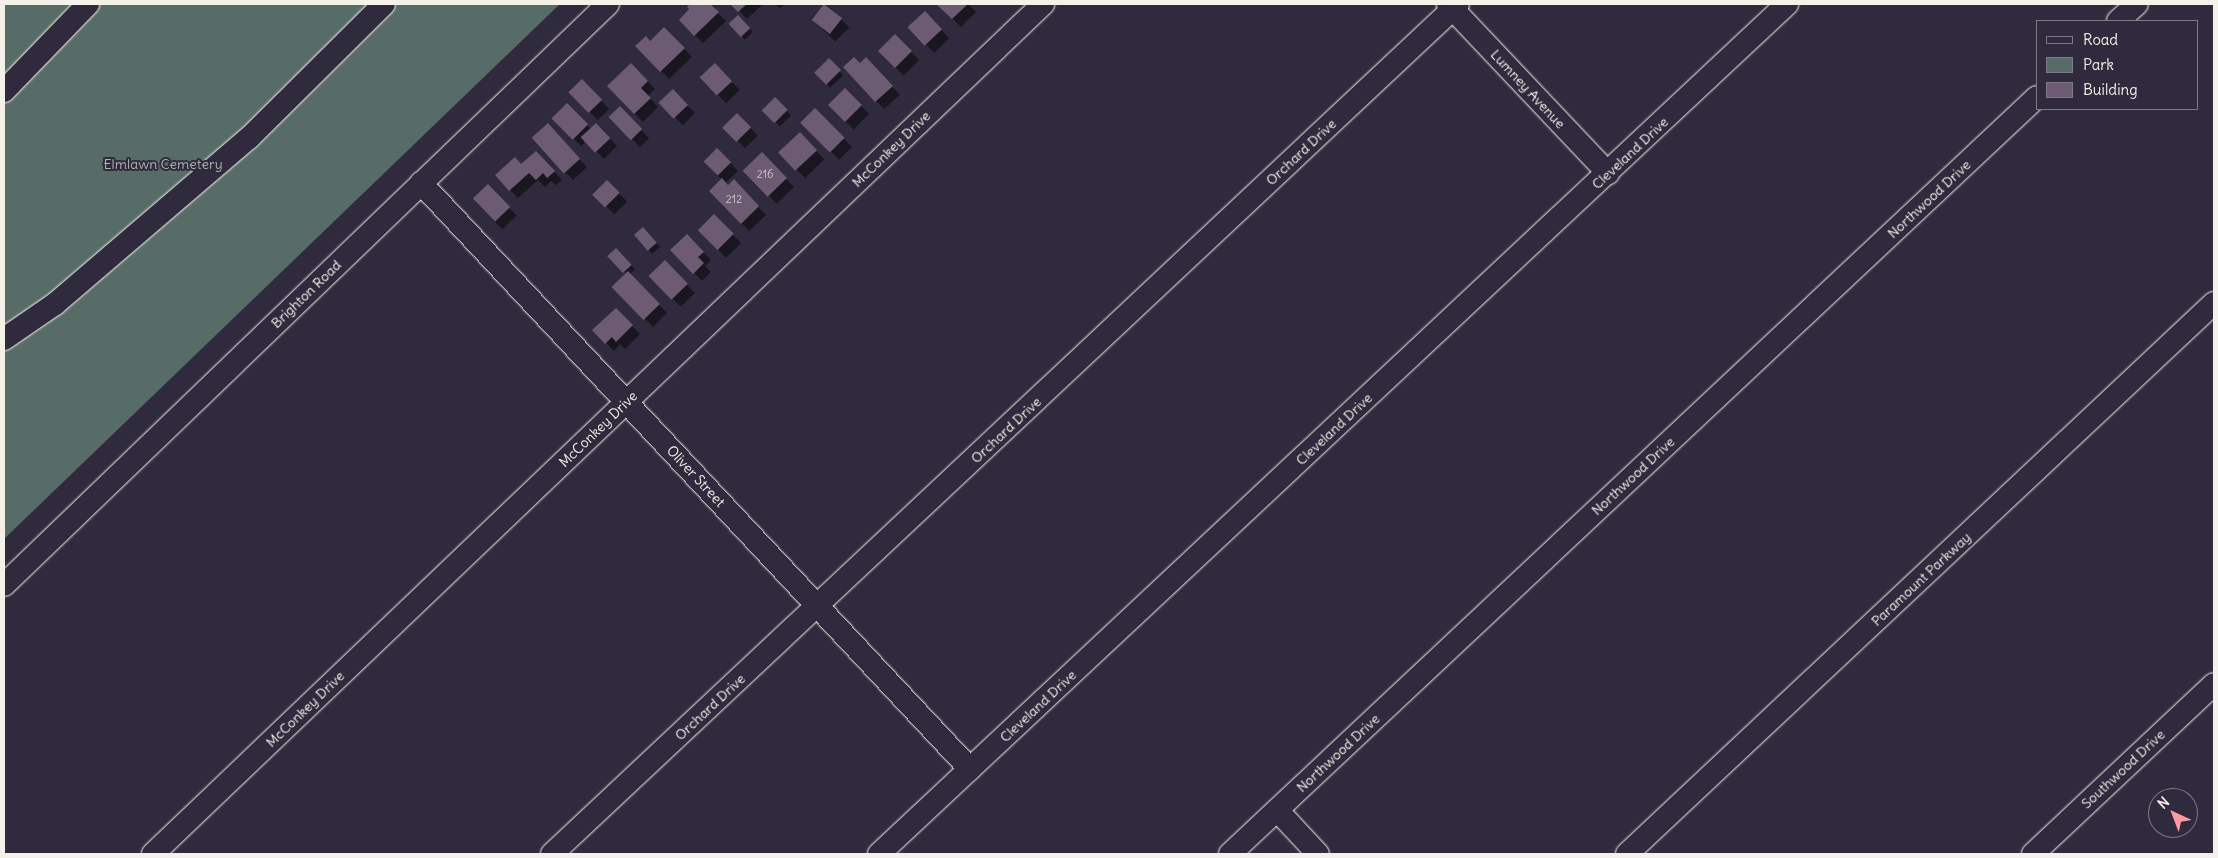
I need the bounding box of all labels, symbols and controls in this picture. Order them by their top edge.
legend [2036,20,2198,110]
text: Road [2083,30,2118,49]
street label: Lumney Avenue [1487,46,1569,132]
text: Park [2083,55,2114,74]
text: Building [2083,80,2138,99]
street label: McConkey Drive [848,107,934,191]
street label: Cleveland Drive [1588,113,1672,193]
street label: Orchard Drive [1262,115,1340,189]
park label: Elmlawn Cemetery [103,156,223,172]
street label: Northwood Drive [1884,156,1974,242]
house number: 216 [757,167,773,181]
house number: 212 [726,192,742,206]
street label: Brighton Road [268,256,344,332]
street label: McConkey Drive [555,387,641,471]
street label: Cleveland Drive [1292,389,1376,469]
street label: Orchard Drive [967,393,1045,467]
street label: Northwood Drive [1588,433,1678,519]
street label: Oliver Street [663,442,729,510]
street label: Paramount Parkway [1868,529,1974,629]
street label: Cleveland Drive [996,666,1080,746]
street label: McConkey Drive [262,667,348,751]
street label: Orchard Drive [671,670,749,744]
street label: Northwood Drive [1293,710,1383,796]
street label: Southwood Drive [2078,726,2168,812]
north arrow [2148,788,2198,838]
text: N [2154,793,2173,813]

